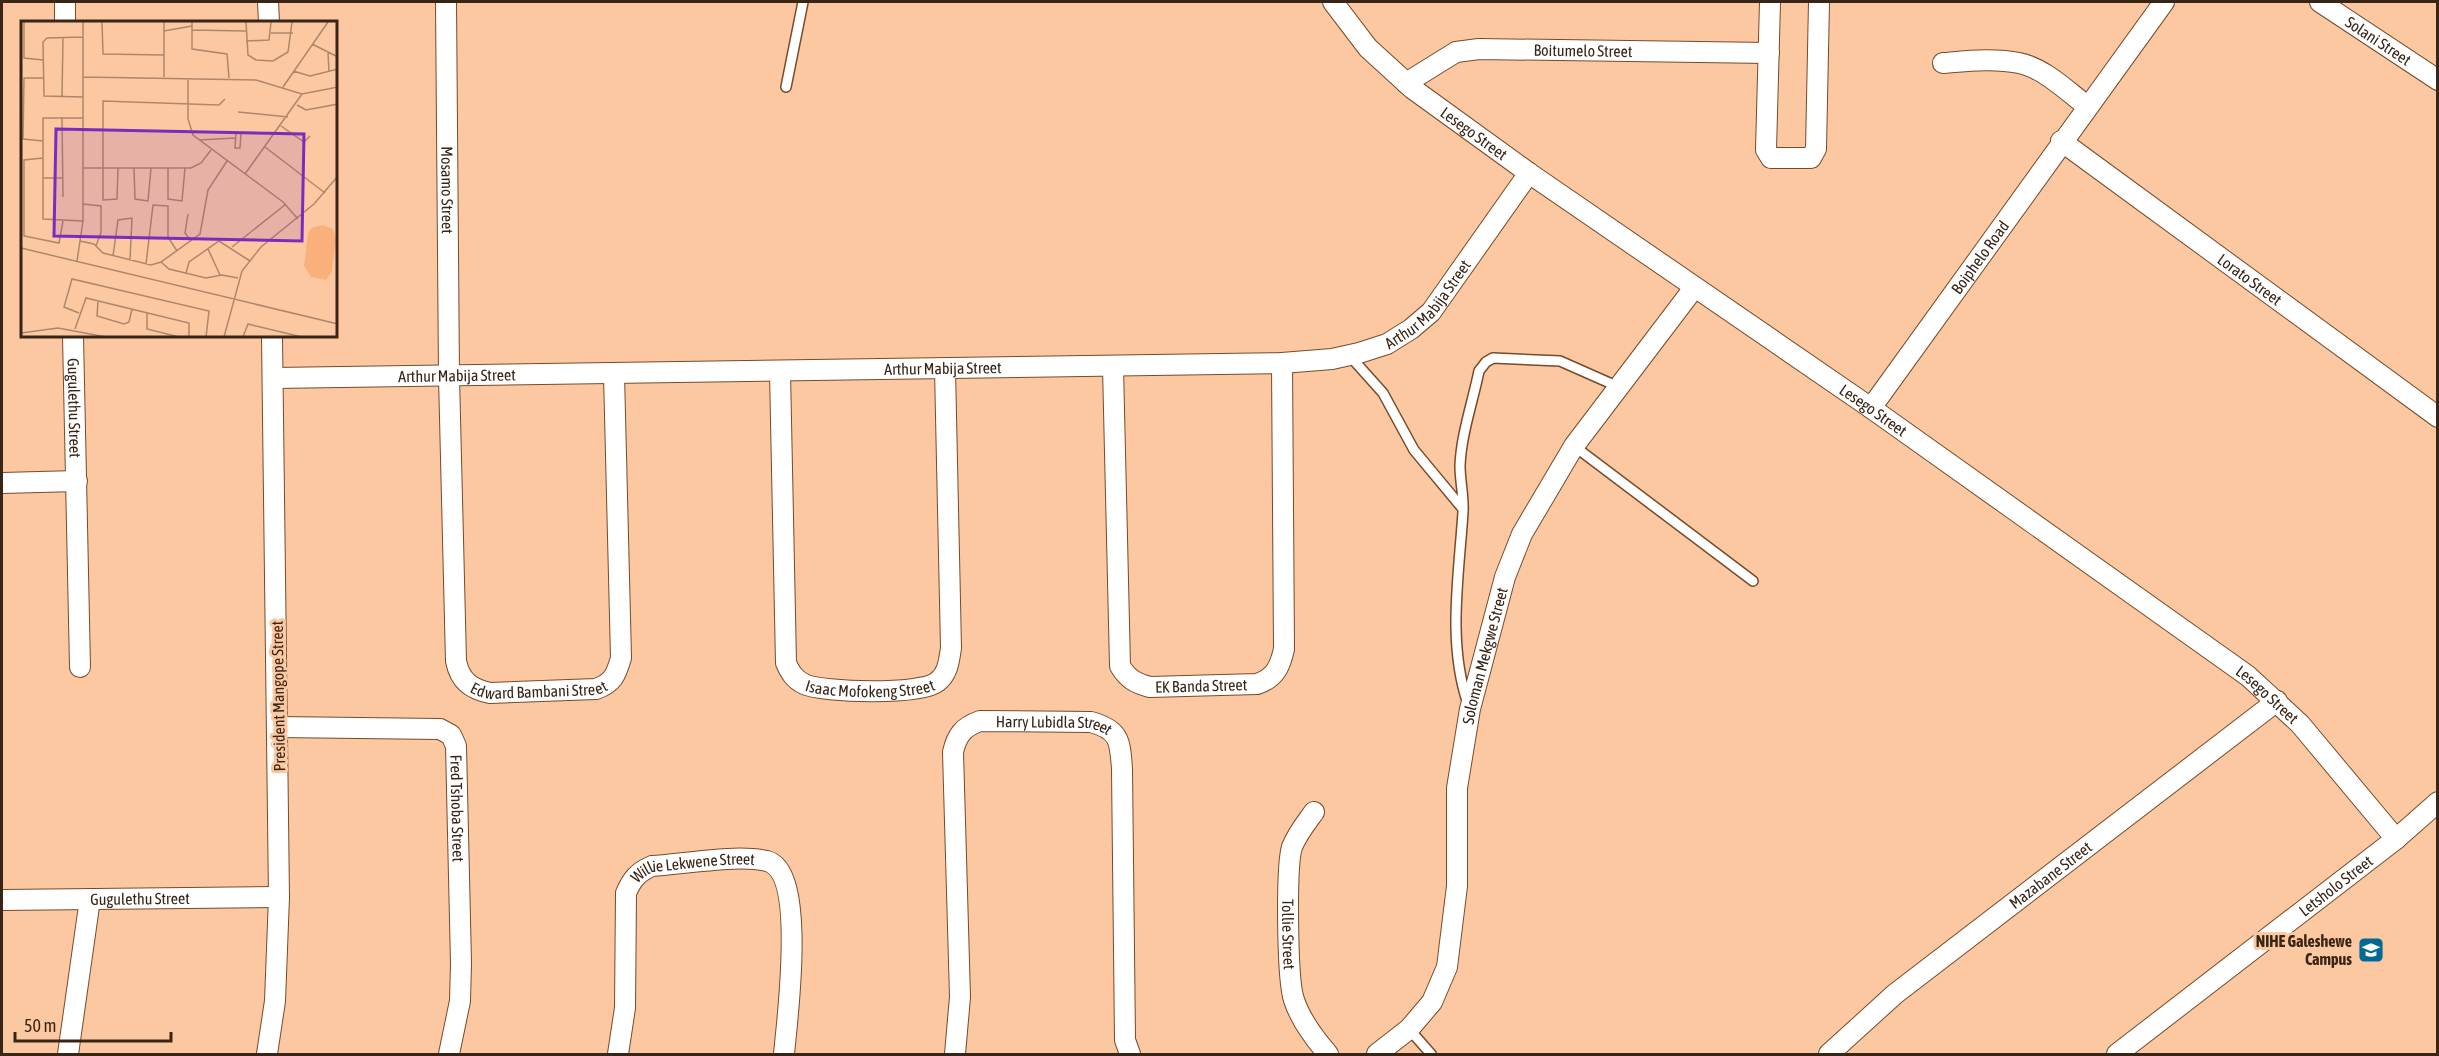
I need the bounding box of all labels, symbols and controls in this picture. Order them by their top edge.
street label: Solani Street [2342,12,2415,69]
inset map [21,21,338,338]
street label: Boitumelo Street [1533,41,1633,60]
street label: Lesego Street [1437,103,1511,164]
street label: Mosamo Street [438,146,457,234]
street label: Boiphelo Road [1947,217,2012,297]
street label: Lorato Street [2214,250,2286,309]
street label: Arthur Mabija Street [1381,256,1474,352]
street label: Gugulethu Street [64,358,85,458]
street label: Arthur Mabija Street [884,358,1002,378]
street label: Arthur Mabija Street [398,365,516,385]
street label: Lesego Street [1836,380,1911,440]
street label: Soloman Mekgwe Street [1459,585,1511,725]
street label: President Mangope Street [268,620,289,772]
street label: Lesego Street [2233,662,2303,727]
street label: Isaac Mofokeng Street [803,675,937,701]
street label: EK Banda Street [1155,675,1248,696]
street label: Edward Bambani Street [468,676,611,703]
street label: Harry Lubidla Street [996,712,1116,738]
street label: Fred Tshoba Street [447,755,468,863]
street label: Mazabane Street [2006,837,2095,912]
street label: Willie Lekwene Street [627,850,756,886]
street label: Letsholo Street [2295,851,2376,920]
street label: Gugulethu Street [90,889,190,909]
street label: Tollie Street [1279,899,1299,971]
place label: NIHE Galeshewe Campus [2256,932,2352,968]
school or university icon: NIHE Galeshewe Campus [2356,935,2386,965]
scale bar [15,1005,171,1043]
text: 50 m [24,1015,56,1036]

